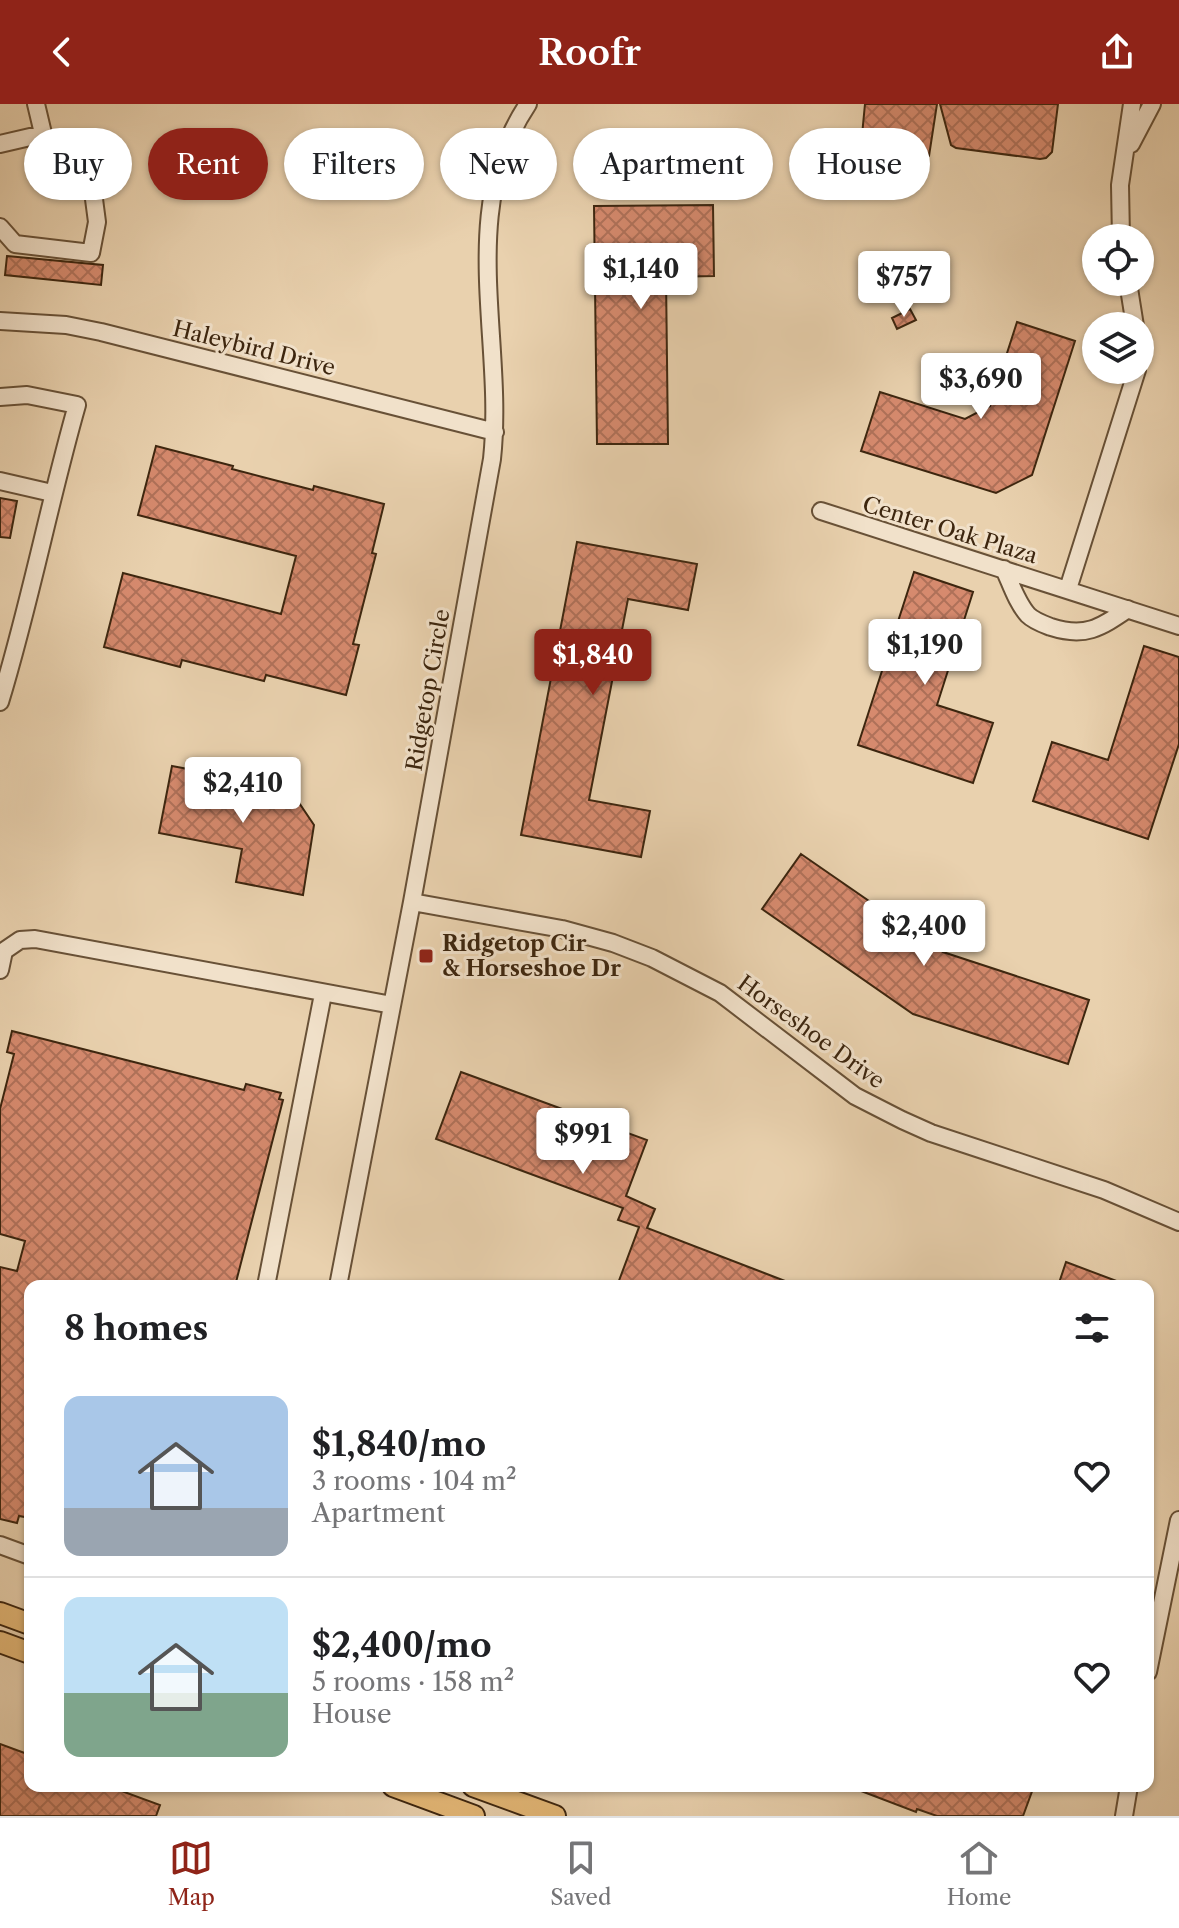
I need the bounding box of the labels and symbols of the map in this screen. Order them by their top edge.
pin: $1,140 [576,243,706,311]
pin: $757 [857,251,951,319]
street label: Haleybird Drive [170,315,338,381]
pin: $3,690 [916,353,1046,421]
street label: Center Oak Plaza [859,491,1041,570]
street label: Ridgetop Circle [400,607,456,773]
pin: $1,190 [860,619,990,687]
pin: $1,840 [528,629,658,697]
pin: $2,410 [178,757,308,825]
pin: $2,400 [859,900,989,968]
place label: Ridgetop Cir & Horseshoe Dr [442,930,621,982]
marker: Ridgetop Cir & Horseshoe Dr [417,947,435,965]
street label: Horseshoe Drive [732,970,890,1094]
pin: $991 [536,1108,630,1176]

